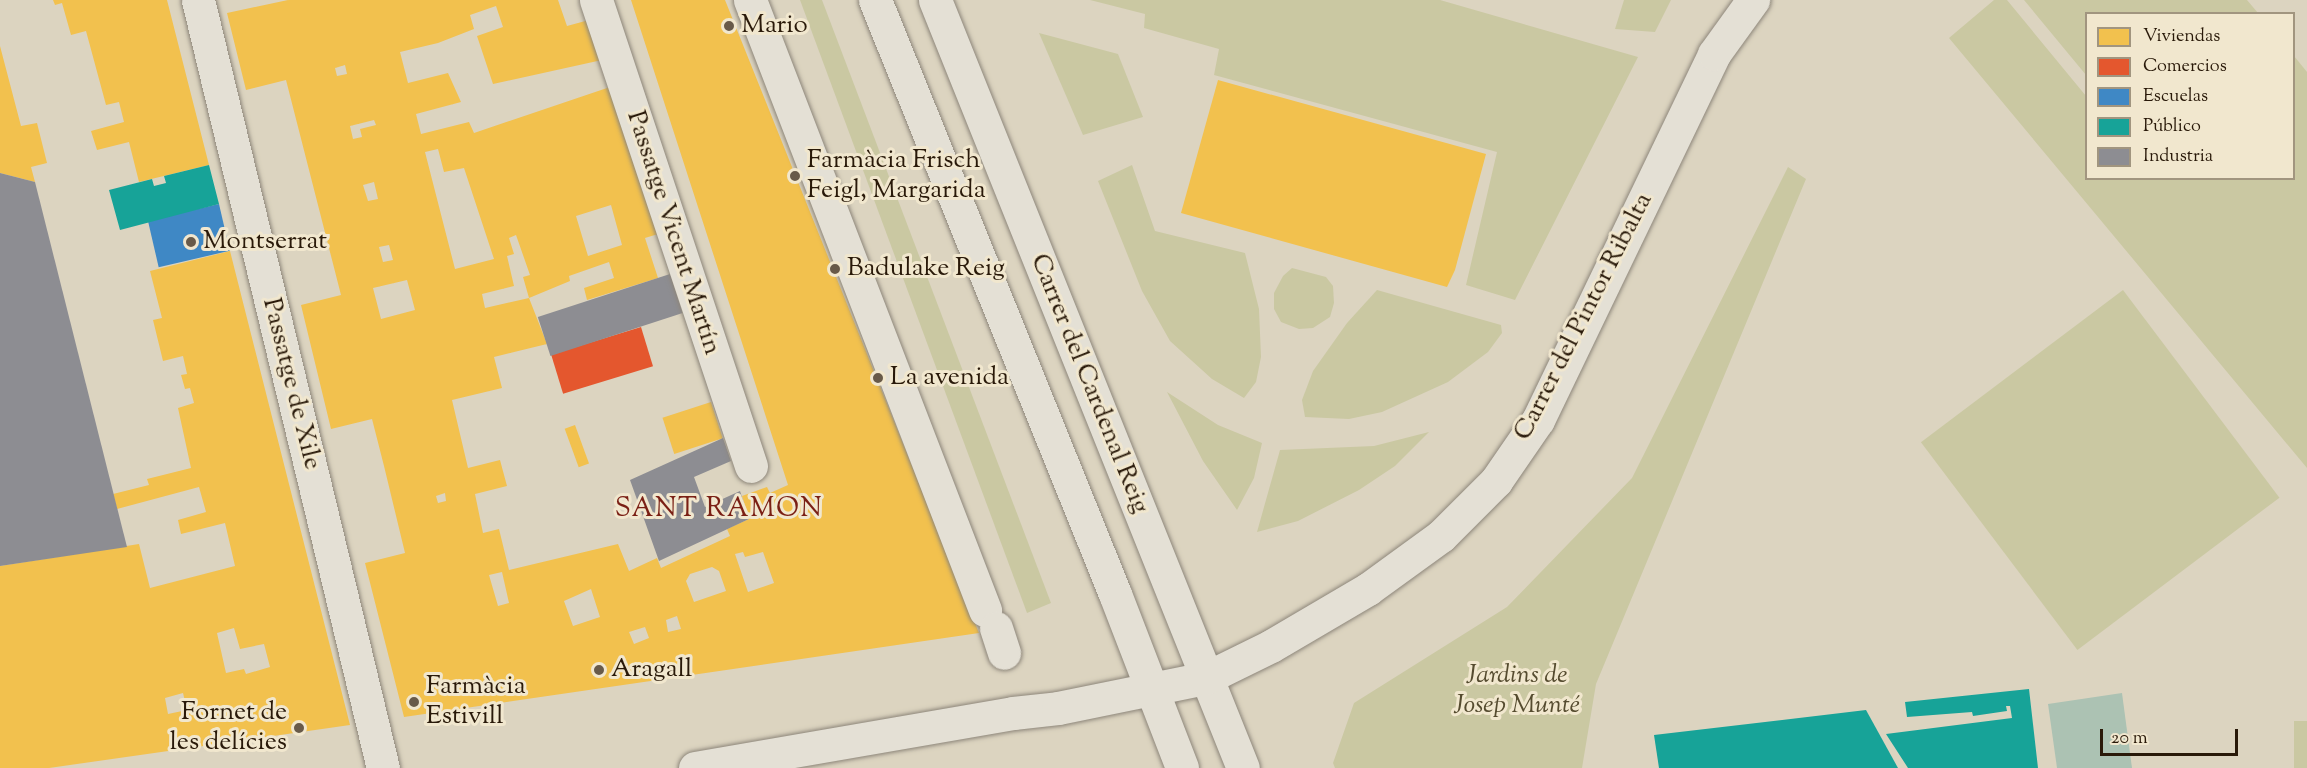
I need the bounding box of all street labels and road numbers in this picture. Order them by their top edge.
street label: Passatge Vicent Martín [619,107,727,359]
street label: Carrer del Pintor Ribalta [1508,188,1660,446]
street label: Carrer del Cardenal Reig [1023,250,1155,518]
street label: Passatge de Xile [255,295,327,473]

